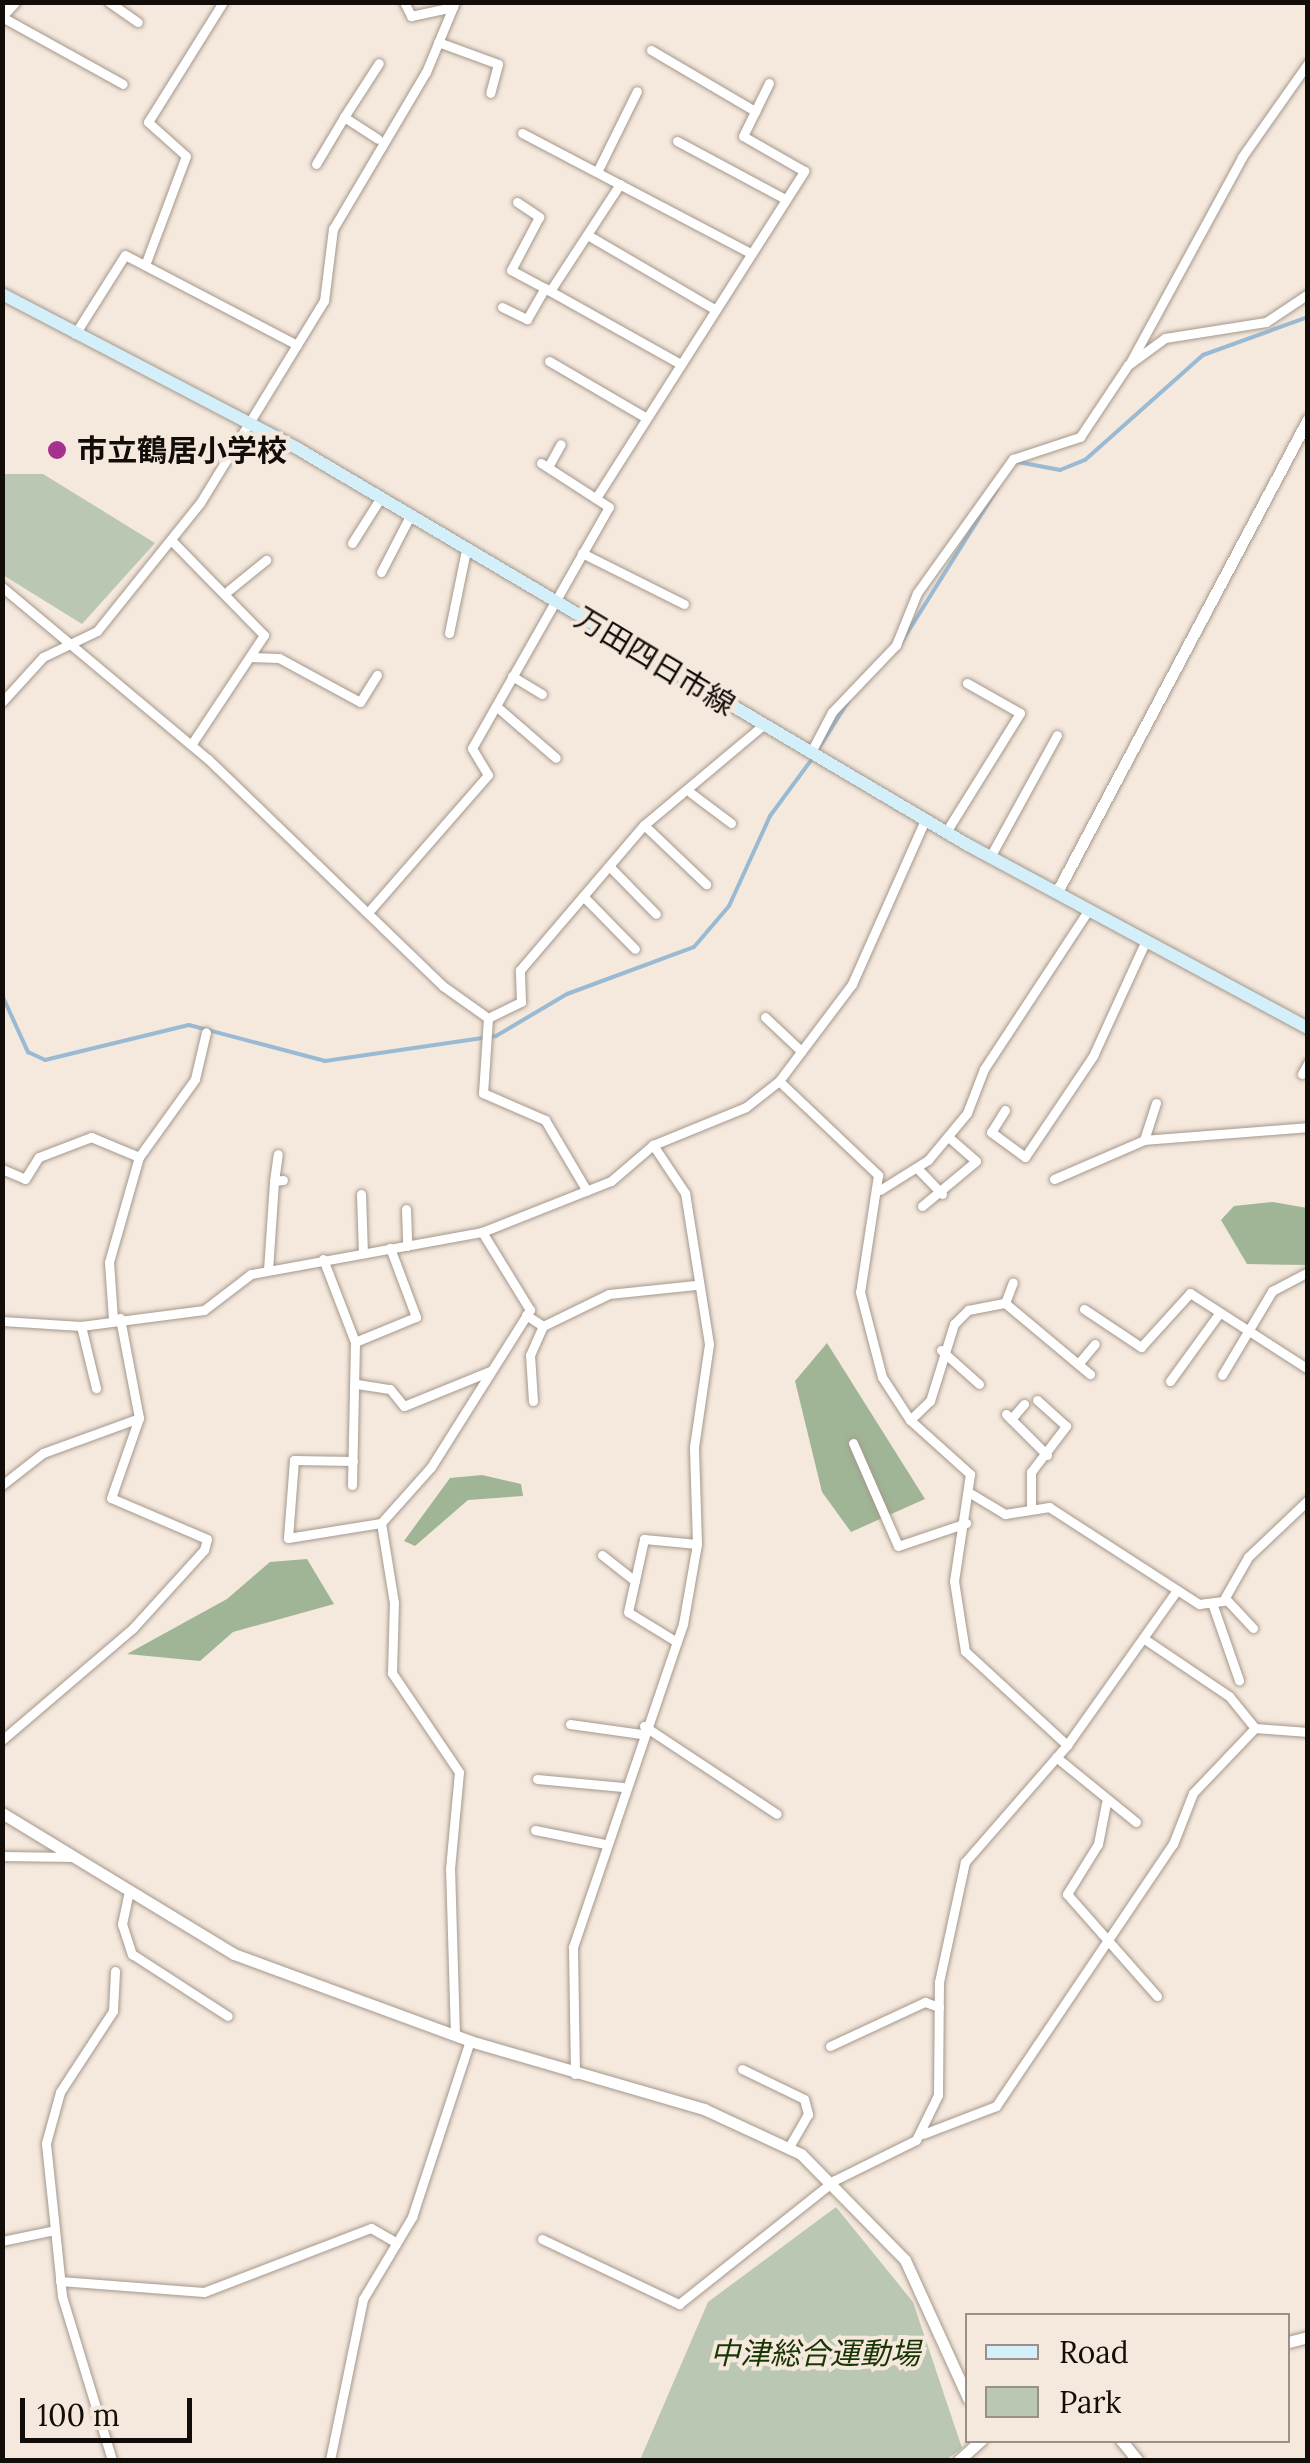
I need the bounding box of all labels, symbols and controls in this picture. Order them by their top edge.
place label: 市立鶴居小学校 [77,432,287,468]
marker: 市立鶴居小学校 [46,439,68,461]
street label: 万田四日市線 [569,599,741,723]
legend [965,2313,1290,2443]
text: Road [1059,2333,1129,2371]
park label: 中津総合運動場 [710,2335,920,2371]
scale bar [25,2378,198,2440]
text: Park [1059,2383,1121,2421]
text: 100 m [37,2396,120,2434]

